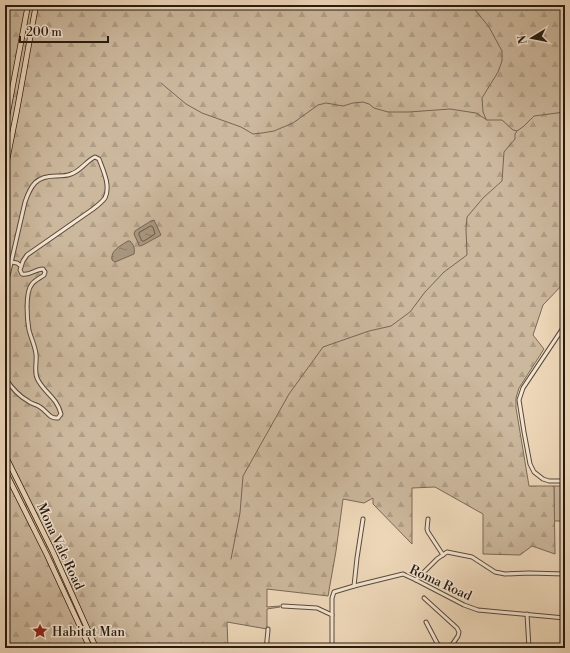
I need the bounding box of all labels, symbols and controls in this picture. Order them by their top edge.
scale bar [20,18,108,44]
north arrow [512,18,552,58]
text: 200 m [26,25,62,40]
text: N [515,34,531,45]
street label: Mona Vale Road [33,501,87,593]
street label: Roma Road [407,562,475,605]
place icon: Habitat Man [31,622,49,640]
place label: Habitat Man [52,624,125,640]

